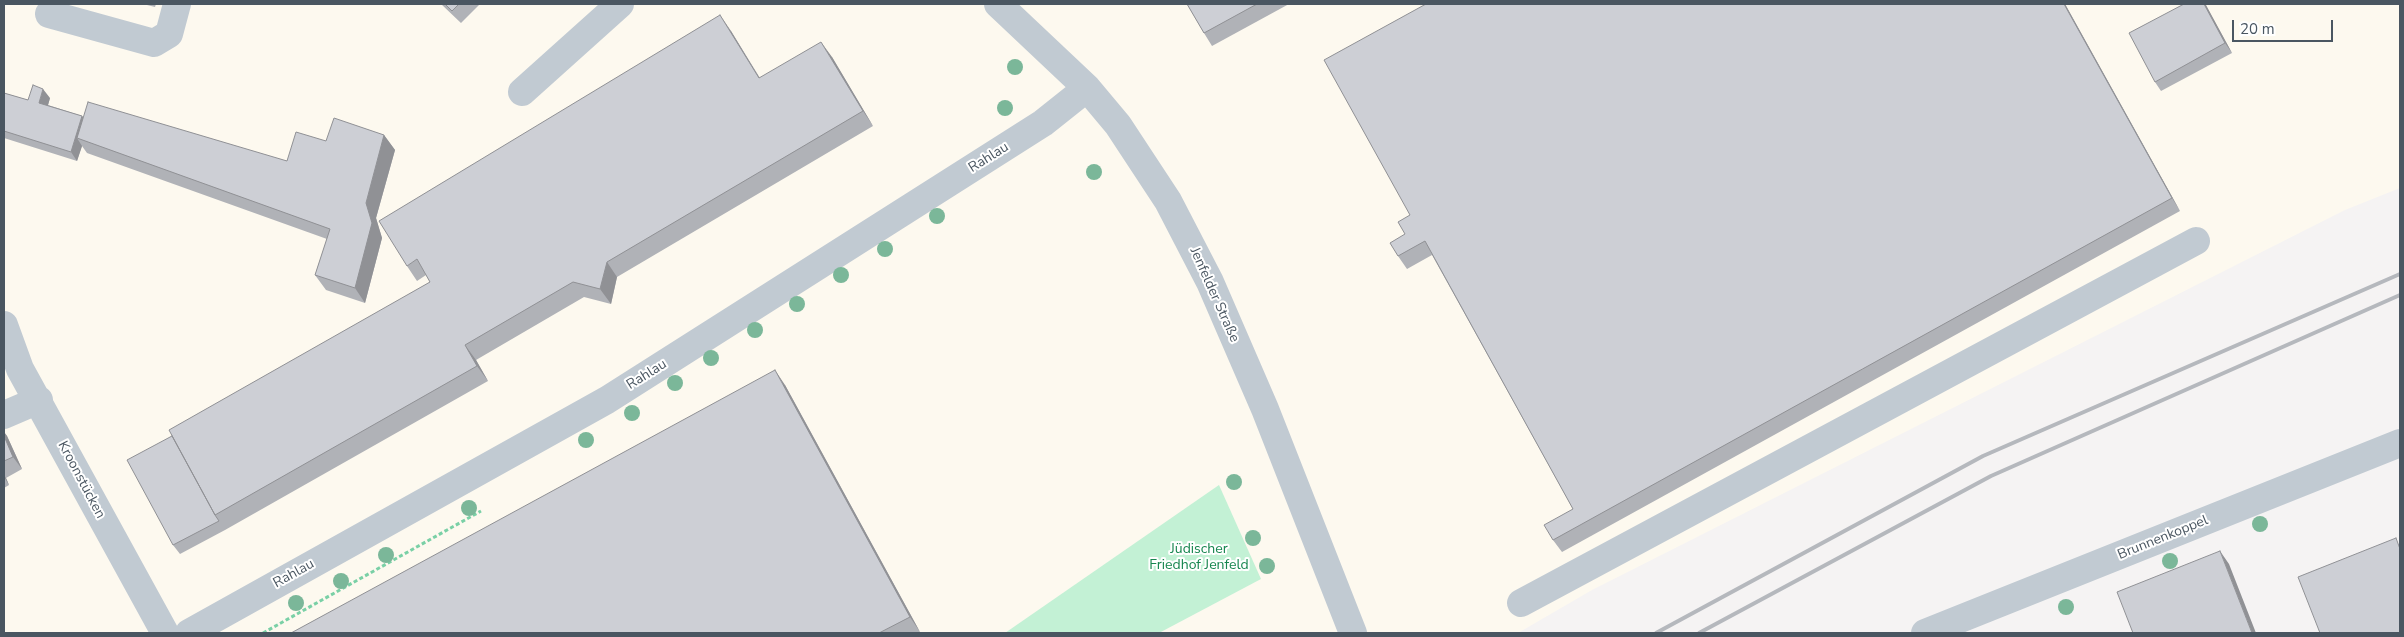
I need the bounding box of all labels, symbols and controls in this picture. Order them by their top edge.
scale bar [2234,10,2335,42]
text: 20 m [2240,19,2275,39]
street label: Rahlau [966,139,1012,177]
street label: Jenfelder Straße [1186,245,1242,345]
street label: Rahlau [624,356,670,394]
street label: Kroonstücken [54,438,108,522]
street label: Brunnenkoppel [2115,512,2211,564]
park label: Jüdischer Friedhof Jenfeld [1149,542,1249,574]
street label: Rahlau [271,556,317,592]

